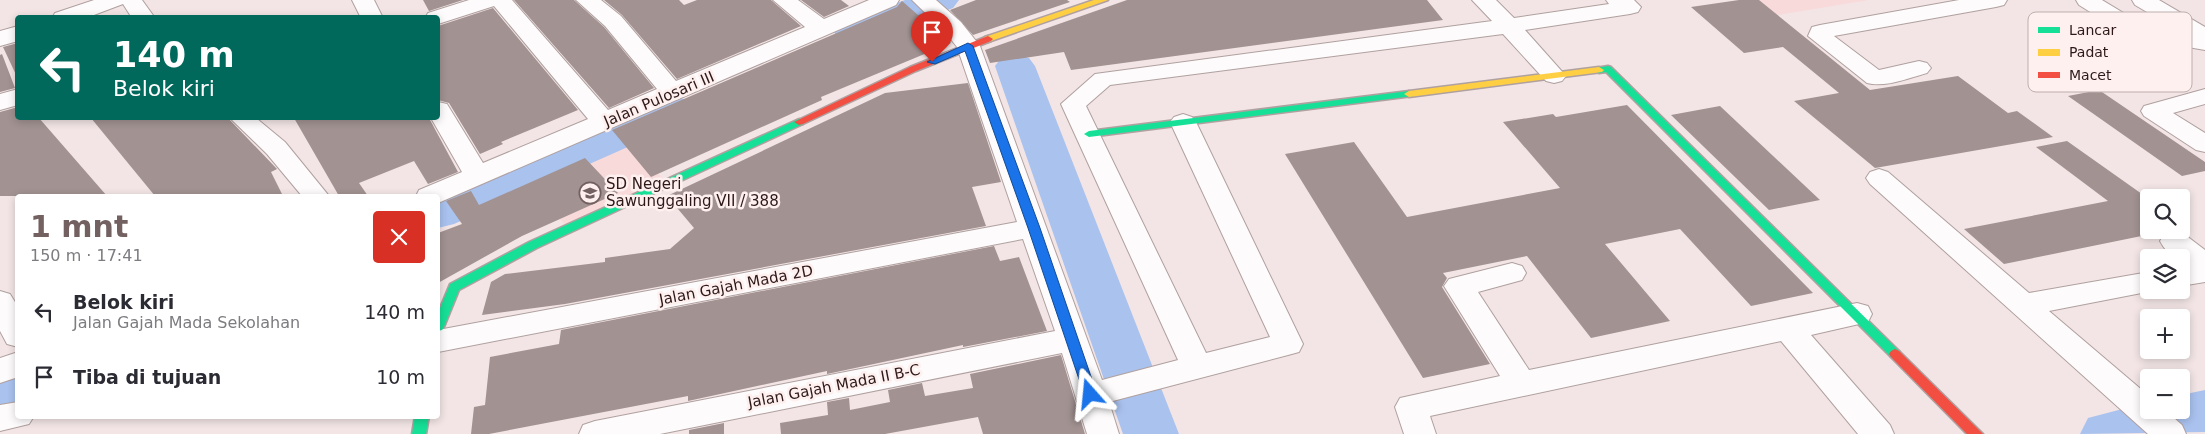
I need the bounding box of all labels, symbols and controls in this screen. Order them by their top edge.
pin [911,11,953,62]
legend [2028,12,2192,92]
icon: arrive [918,18,946,46]
text: Lancar [2069,22,2117,38]
icon: left [30,35,95,100]
text: 140 m [113,35,235,75]
text: Padat [2069,44,2109,60]
text: Macet [2069,67,2112,83]
street label: Jalan Pulosari III [600,68,717,131]
text: Belok kiri [113,76,215,101]
place label: SD Negeri Sawunggaling VII / 388 [606,175,779,210]
school or university icon: SD Negeri Sawunggaling VII / 388 [578,181,602,205]
map controls [2140,189,2190,419]
button: search [2140,189,2190,239]
text: 1 mnt [30,209,128,244]
button: close [373,211,425,263]
text: 150 m · 17:41 [30,246,143,265]
button: layers [2140,249,2190,299]
street label: Jalan Gajah Mada 2D [657,261,814,309]
text: Belok kiri [73,291,174,313]
icon: left [30,298,58,326]
text: 140 m [364,301,425,323]
button: + [2140,309,2190,359]
text: Jalan Gajah Mada Sekolahan [73,313,300,332]
street label: Jalan Gajah Mada II B-C [745,360,922,412]
icon: arrive [30,363,58,391]
text: Tiba di tujuan [73,366,221,388]
text: 10 m [376,366,425,388]
position arrow [1063,367,1115,419]
button: − [2140,369,2190,419]

